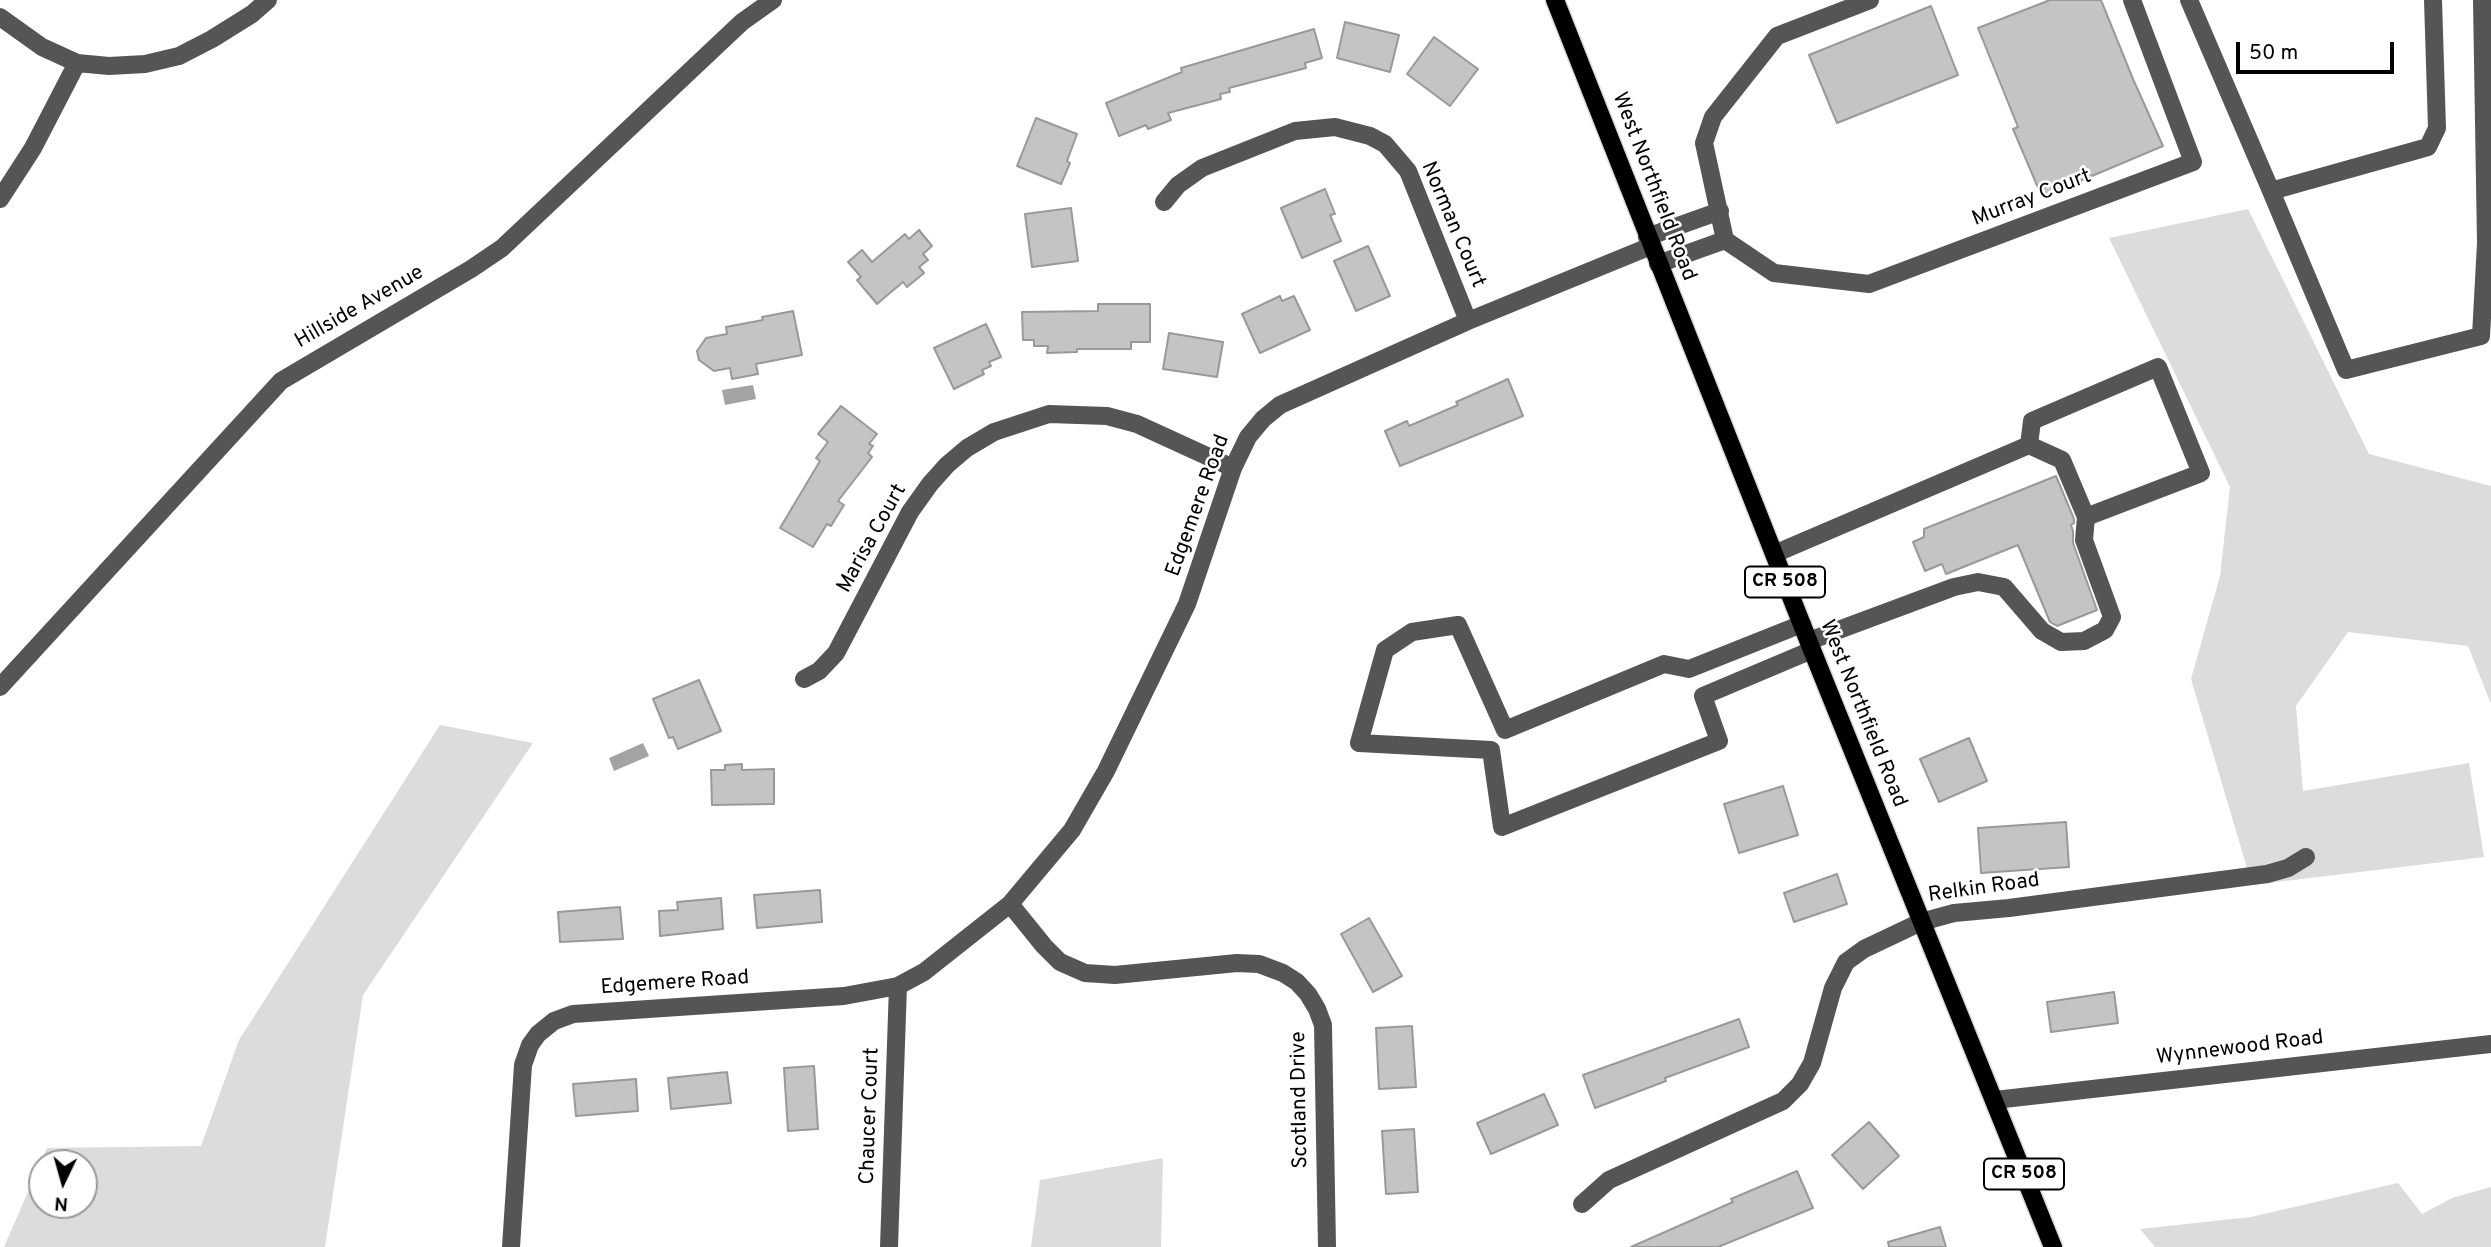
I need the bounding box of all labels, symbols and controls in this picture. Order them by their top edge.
scale bar [2239,28,2396,72]
text: 50 m [2249,40,2298,67]
street label: West Northfield Road [1605,89,1701,285]
street label: Norman Court [1414,158,1490,292]
street label: Murray Court [1969,165,2095,233]
street label: Hillside Avenue [291,261,429,355]
street label: Edgemere Road [1162,432,1236,580]
street label: Marisa Court [833,480,913,598]
road number: CR 508 [1745,566,1825,597]
street label: West Northfield Road [1813,617,1911,811]
street label: Relkin Road [1927,869,2041,909]
street label: Edgemere Road [600,966,750,1002]
street label: Wynnewood Road [2155,1026,2325,1072]
street label: Scotland Drive [1287,1031,1315,1169]
street label: Chaucer Court [856,1047,886,1185]
north arrow [28,1149,98,1219]
road number: CR 508 [1984,1158,2064,1190]
text: N [53,1190,69,1215]

